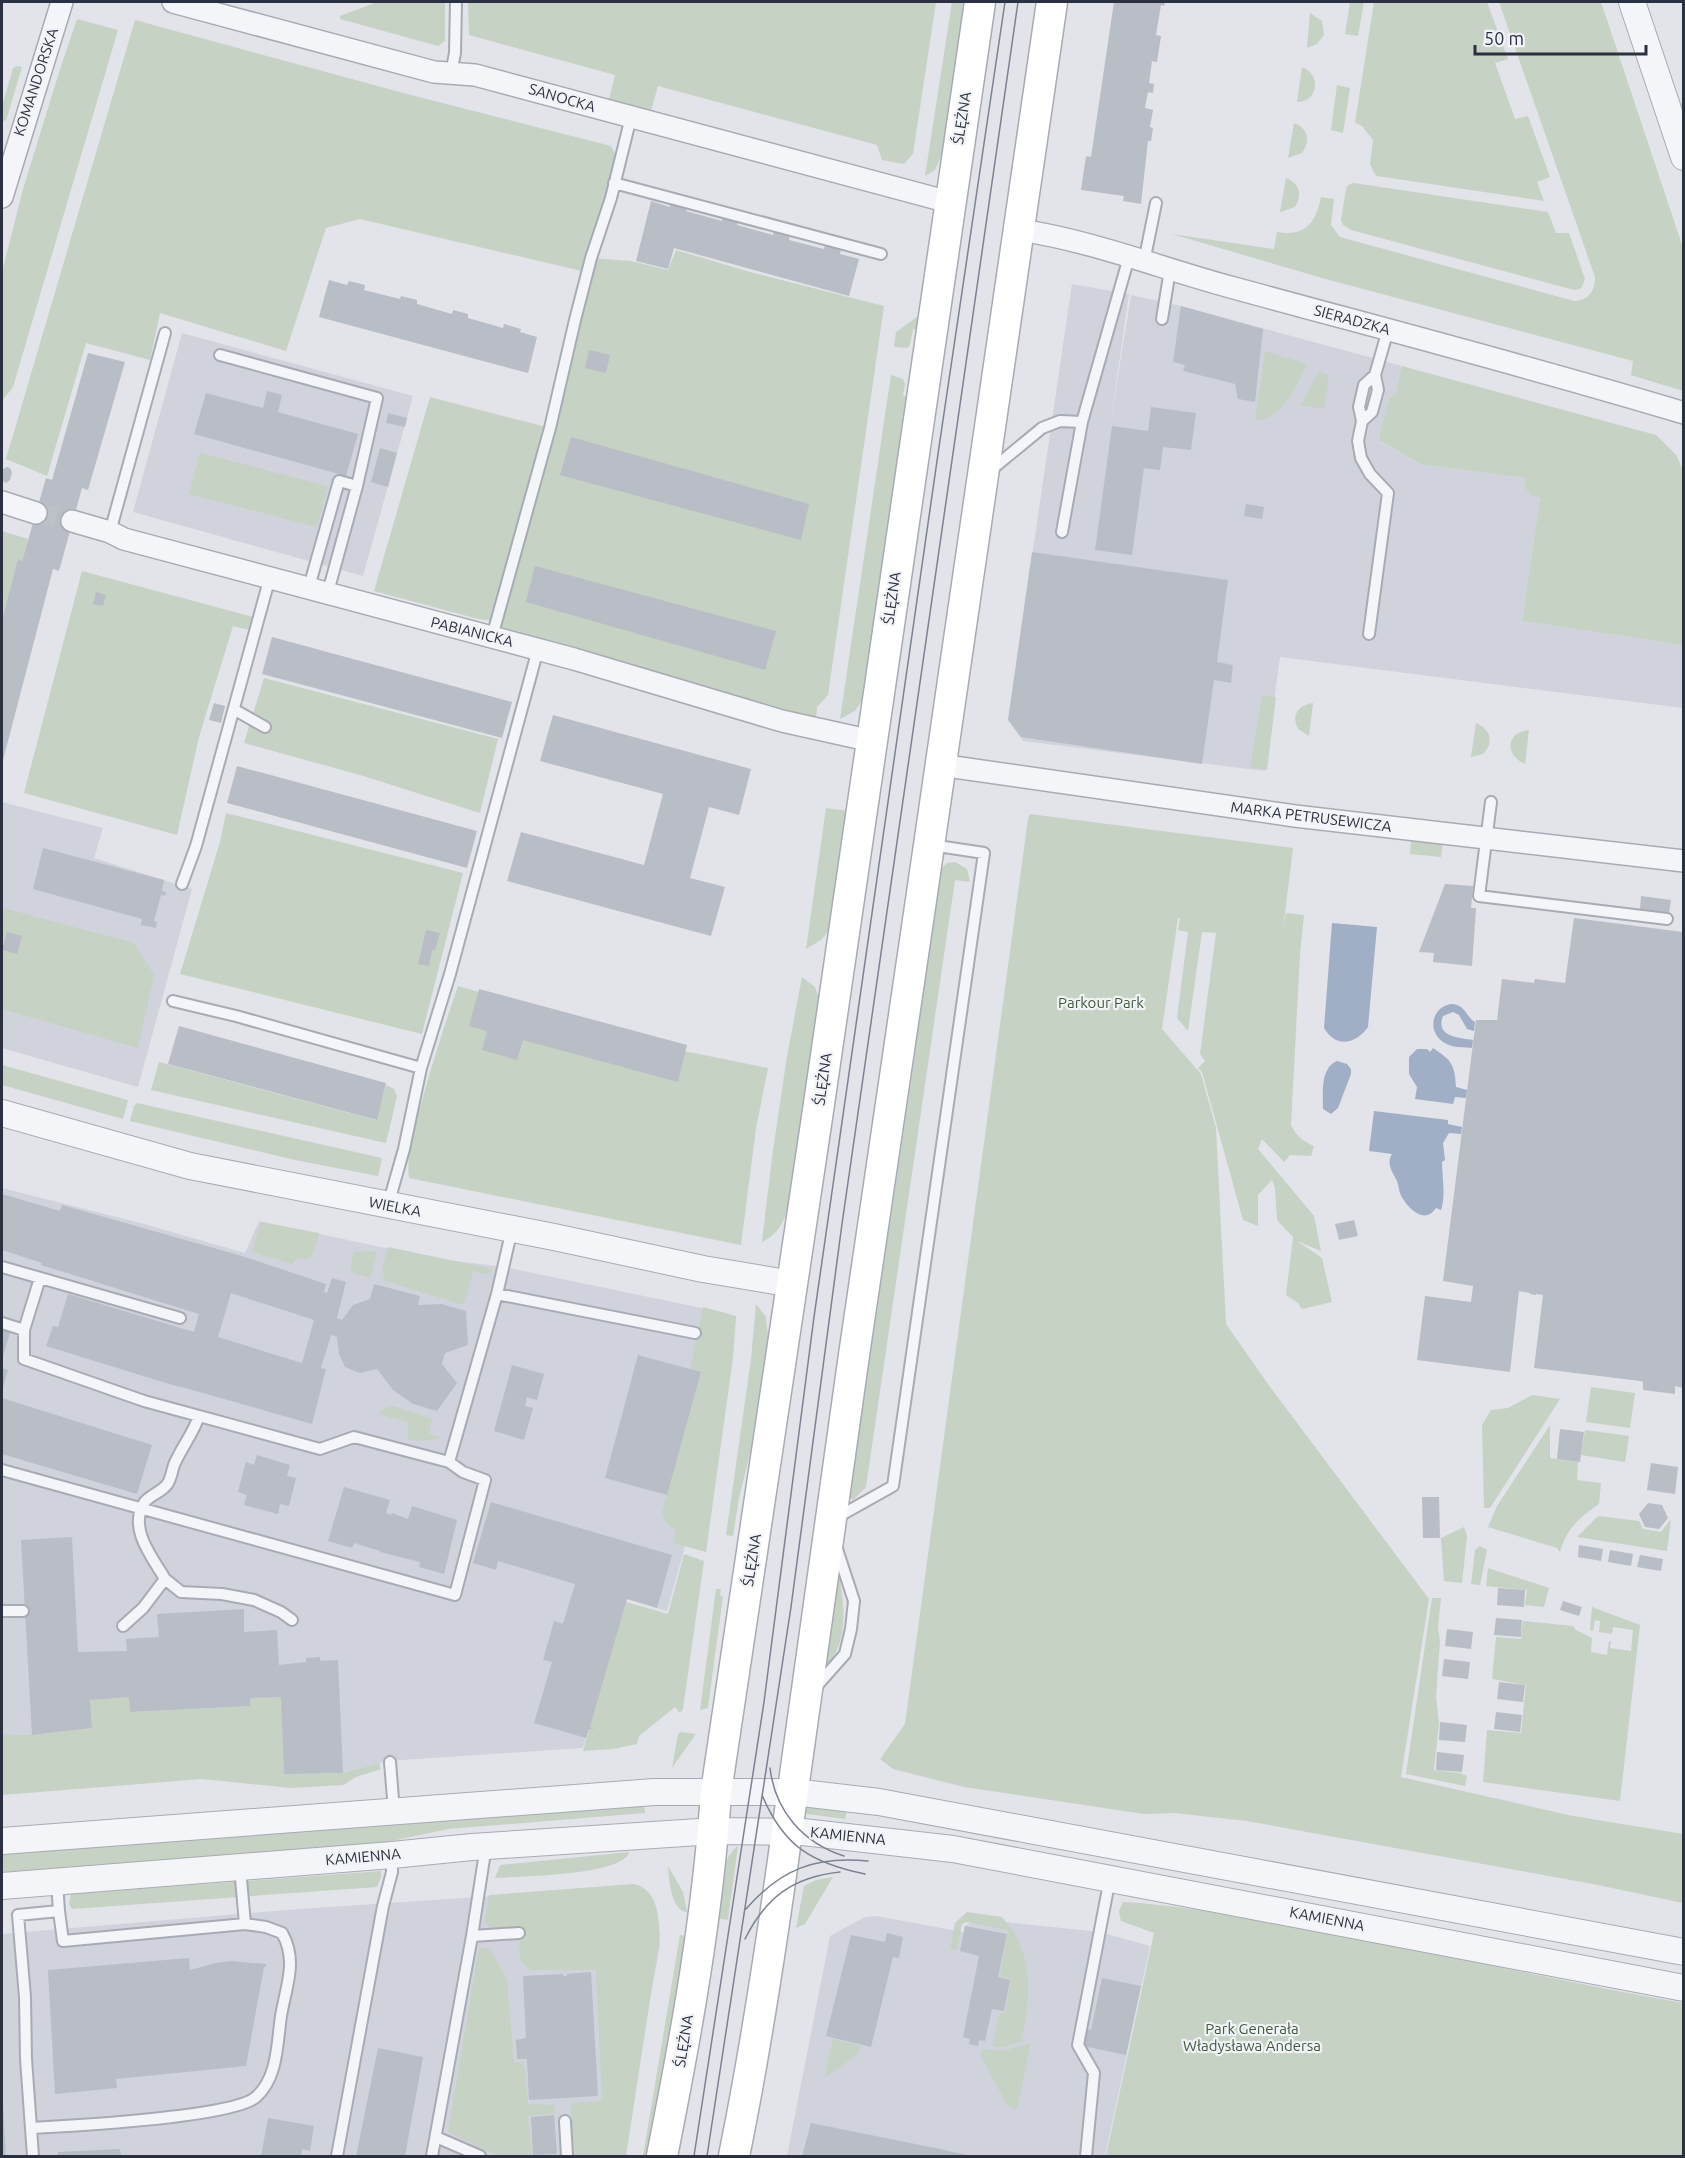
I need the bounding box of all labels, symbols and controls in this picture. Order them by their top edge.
scale bar [1475,18,1646,56]
street label: KOMANDORSKA [10,25,61,138]
text: 50 m [1484,28,1524,48]
street label: SANOCKA [527,80,598,115]
street label: ŚLĘŻNA [949,90,974,145]
street label: SIERADZKA [1312,301,1392,338]
street label: ŚLĘŻNA [879,570,904,625]
street label: PABIANICKA [429,613,515,650]
street label: MARKA PETRUSEWICZA [1230,798,1393,835]
park label: Parkour Park [1058,994,1144,1011]
street label: ŚLĘŻNA [810,1051,835,1106]
street label: WIELKA [367,1193,423,1220]
street label: ŚLĘŻNA [739,1532,764,1587]
street label: KAMIENNA [809,1823,887,1848]
street label: KAMIENNA [324,1845,402,1868]
street label: KAMIENNA [1288,1903,1366,1934]
street label: ŚLĘŻNA [671,2013,696,2068]
park label: Park Generała Władysława Andersa [1183,2020,1321,2054]

